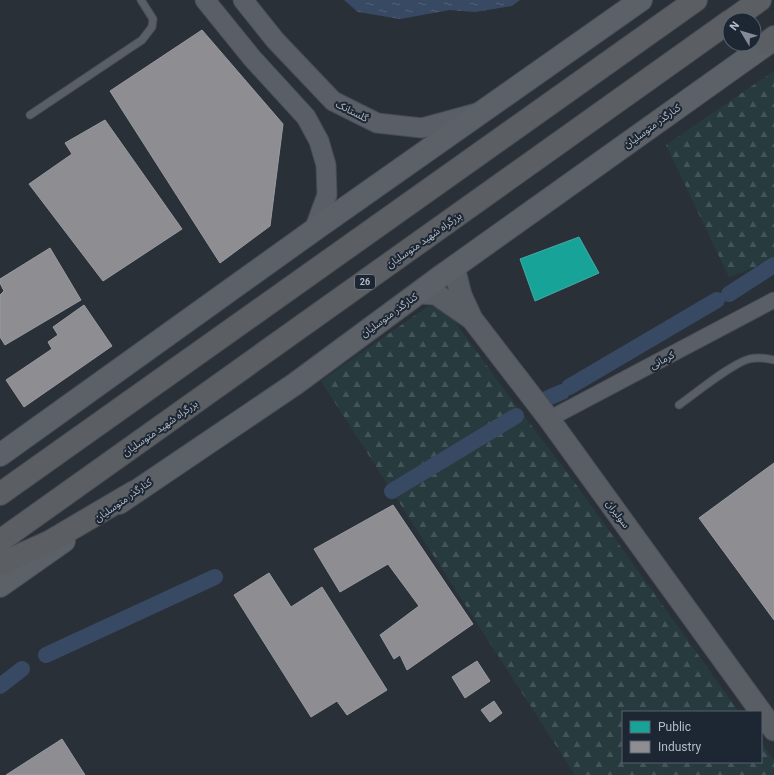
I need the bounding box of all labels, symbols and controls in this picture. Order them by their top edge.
north arrow [722,12,762,52]
text: N [727,19,742,33]
street label: گلستانک [334,98,371,124]
street label: کنارگذر متوسلیان [622,101,684,151]
street label: بزرگراه شهید متوسلیان [384,210,464,271]
road number: 26 [355,275,375,289]
street label: کنارگذر متوسلیان [359,290,421,340]
street label: کرمانی [648,349,677,372]
street label: بزرگراه شهید متوسلیان [120,398,200,459]
street label: کنارگذر متوسلیان [92,476,155,525]
street label: سولیران [603,498,632,531]
legend [622,711,762,763]
text: Public [658,720,691,734]
text: Industry [658,740,702,754]

